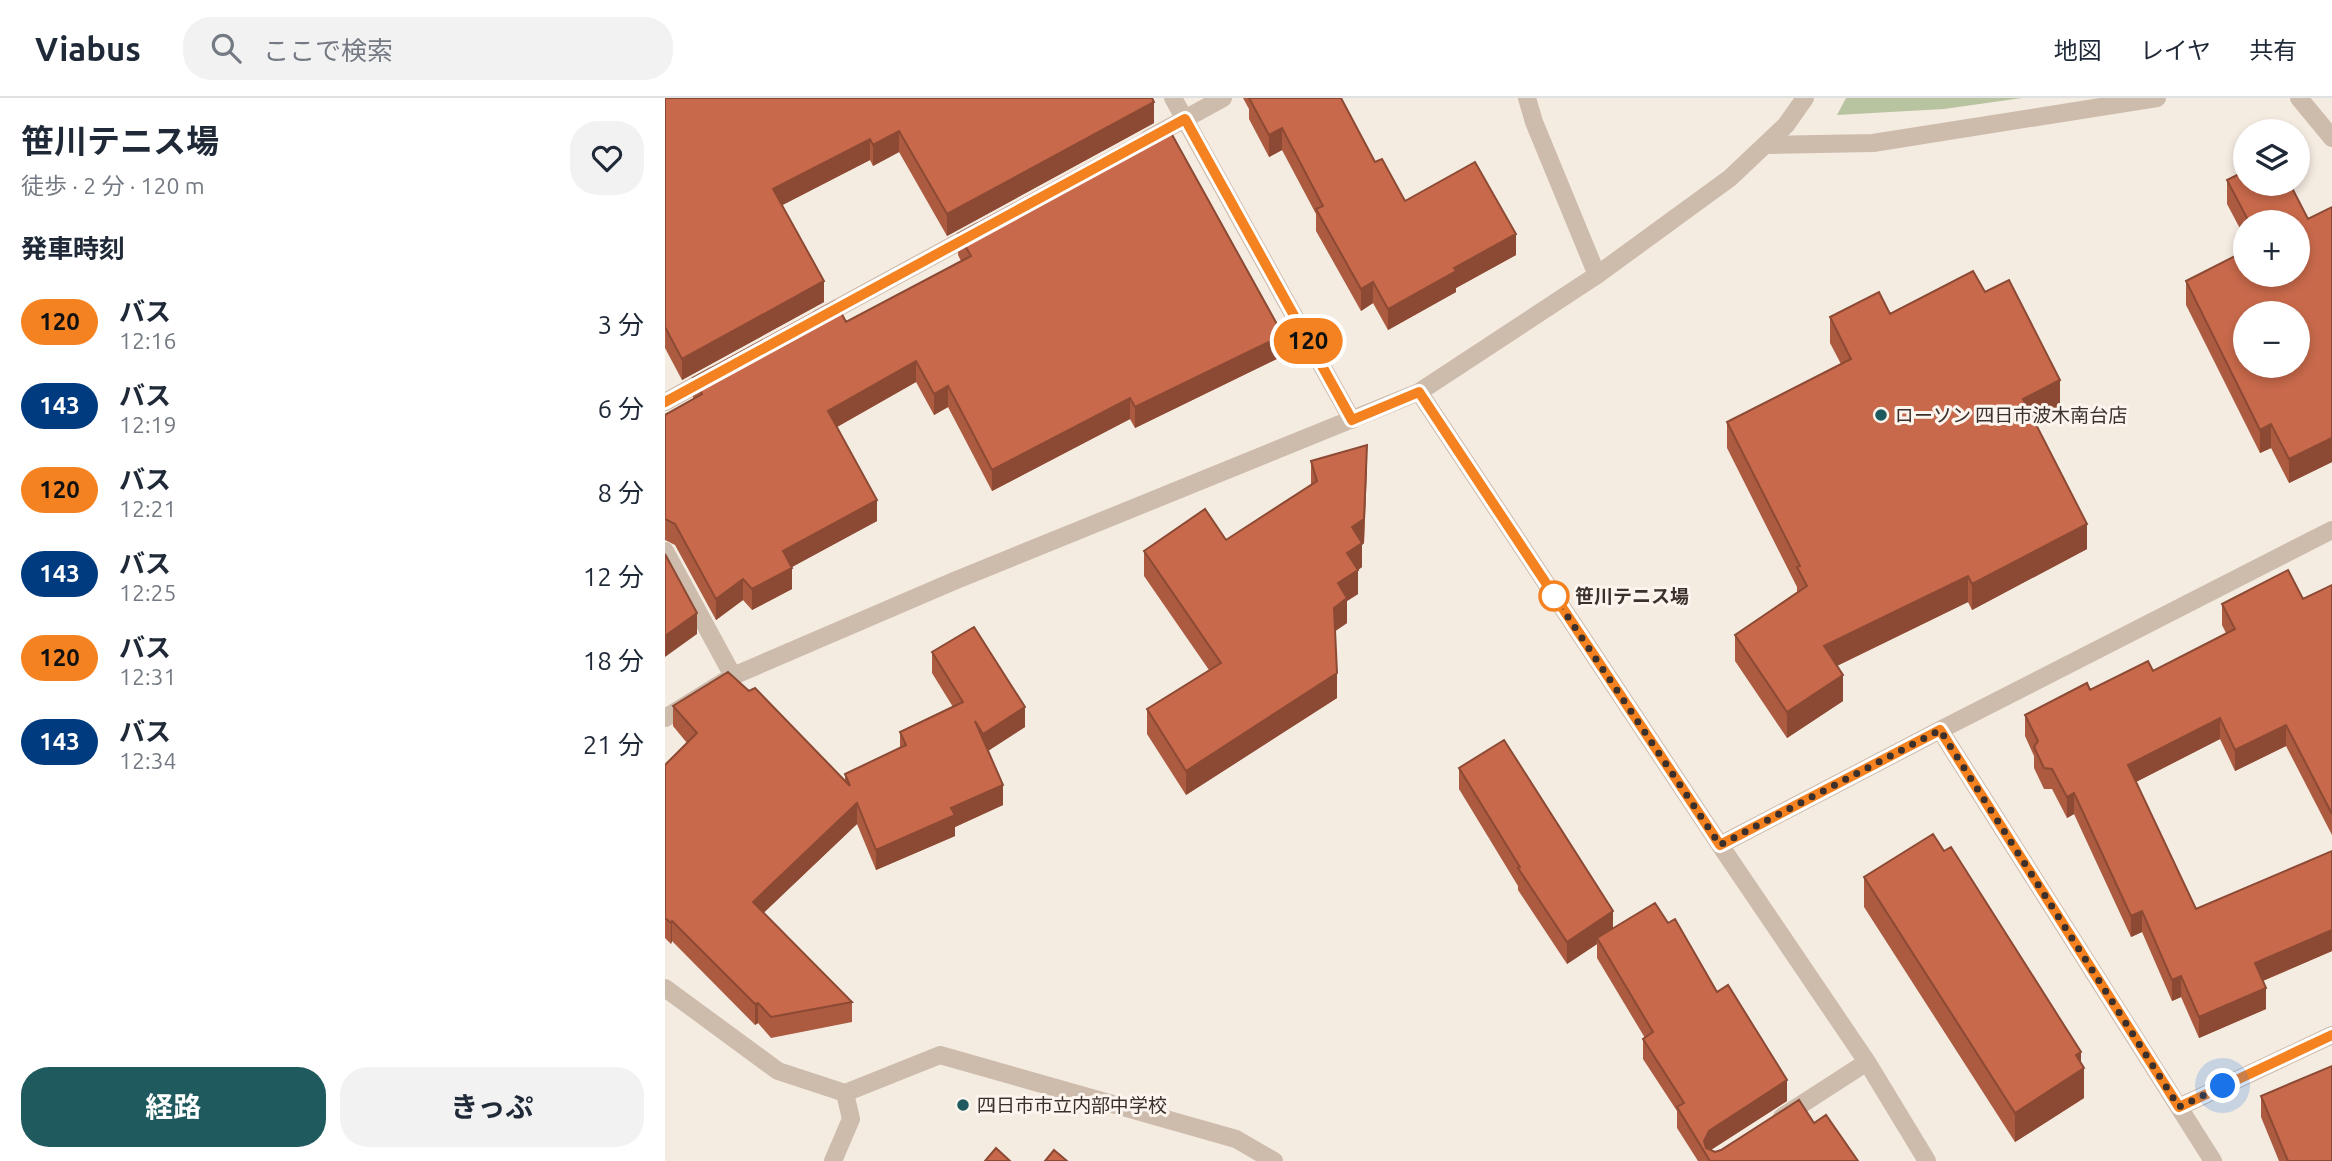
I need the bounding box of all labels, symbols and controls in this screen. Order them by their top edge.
search box [183,17,673,80]
icon: search [207,29,245,67]
text: Viabus [35,30,141,67]
text: ここで検索 [263,36,393,65]
text: 地図 [2054,37,2102,64]
text: レイヤ [2140,37,2211,64]
text: 共有 [2249,37,2297,64]
map controls [2233,119,2310,378]
button: layers [2233,119,2310,196]
button: heart [570,121,644,195]
text: 笹川テニス場 [21,122,219,159]
text: 徒歩 · 2 分 · 120 m [21,173,205,198]
button: + [2233,210,2310,287]
text: 発車時刻 [21,234,125,263]
text: バス [119,297,171,326]
button: − [2233,301,2310,378]
text: 120 [39,308,80,335]
text: 3 分 [597,310,644,339]
line badge: 120 [1268,318,1348,364]
text: 120 [1288,327,1328,354]
text: 12:16 [119,328,177,353]
text: バス [119,381,171,410]
text: 143 [39,392,80,419]
text: 6 分 [597,394,644,423]
place label: ローソン 四日市波木南台店 [1895,404,2127,426]
marker: ローソン 四日市波木南台店 [1873,407,1889,423]
text: 12:19 [119,412,177,437]
text: バス [119,465,171,494]
text: 120 [39,476,80,503]
text: 8 分 [597,478,644,507]
text: 12:21 [119,496,177,521]
text: バス [119,549,171,578]
text: 143 [39,560,80,587]
text: 12 分 [583,562,644,591]
text: 12:25 [119,580,177,605]
marker: 笹川テニス場 [1539,581,1569,611]
place label: 笹川テニス場 [1575,585,1689,607]
text: バス [119,633,171,662]
text: 120 [39,644,80,671]
text: 18 分 [583,646,644,675]
text: 12:31 [119,664,177,689]
text: バス [119,717,171,746]
text: 143 [39,728,80,755]
text: 21 分 [583,730,644,759]
text: 12:34 [119,748,177,773]
button: 経路 [21,1067,326,1147]
button: きっぷ [340,1067,644,1147]
your location [2205,1068,2240,1103]
place label: 四日市市立内部中学校 [977,1094,1167,1116]
marker: 四日市市立内部中学校 [955,1097,971,1113]

